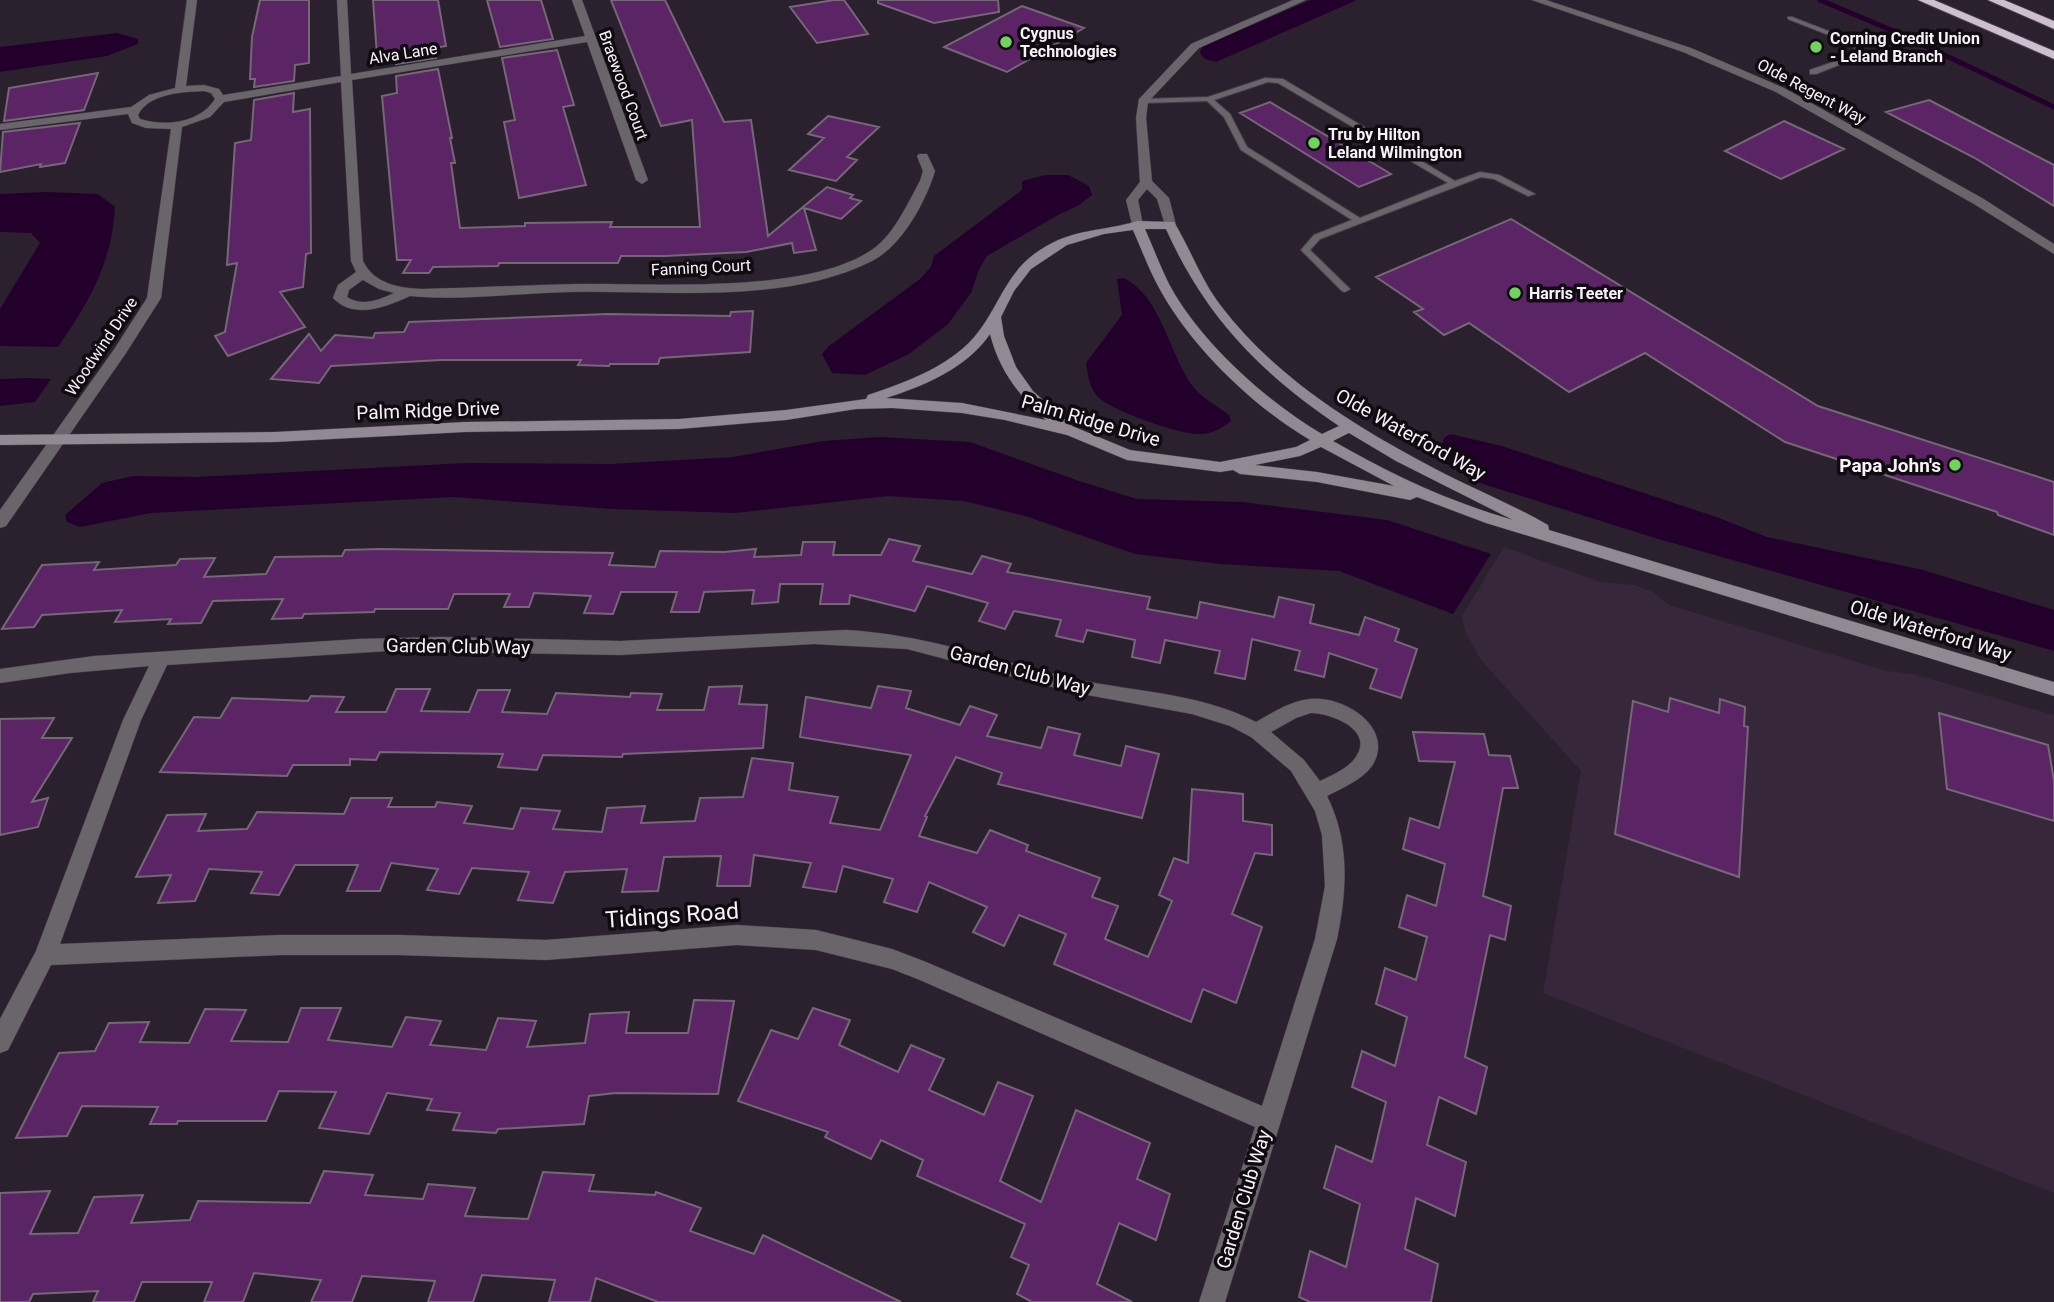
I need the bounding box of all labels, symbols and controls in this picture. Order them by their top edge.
place label: Cygnus Technologies [1020,24,1117,61]
street label: Braewood Court [595,28,652,142]
place label: Corning Credit Union - Leland Branch [1830,29,1980,66]
marker: Cygnus Technologies [998,34,1014,50]
street label: Alva Lane [367,39,439,68]
marker: Corning Credit Union - Leland Branch [1808,39,1824,55]
street label: Olde Regent Way [1754,55,1870,128]
place label: Tru by Hilton Leland Wilmington [1328,125,1462,162]
marker: Tru by Hilton Leland Wilmington [1306,135,1322,151]
street label: Fanning Court [651,255,751,280]
place label: Harris Teeter [1529,284,1623,303]
marker: Harris Teeter [1507,285,1523,301]
street label: Woodwind Drive [61,293,141,399]
street label: Olde Waterford Way [1332,384,1490,485]
street label: Palm Ridge Drive [1019,390,1163,451]
street label: Palm Ridge Drive [356,397,500,424]
place label: Papa John's [1839,454,1941,477]
marker: Papa John's [1947,457,1963,473]
street label: Olde Waterford Way [1847,595,2014,666]
street label: Garden Club Way [386,634,530,659]
street label: Garden Club Way [947,641,1092,700]
street label: Tidings Road [604,897,740,934]
street label: Garden Club Way [1211,1127,1276,1271]

